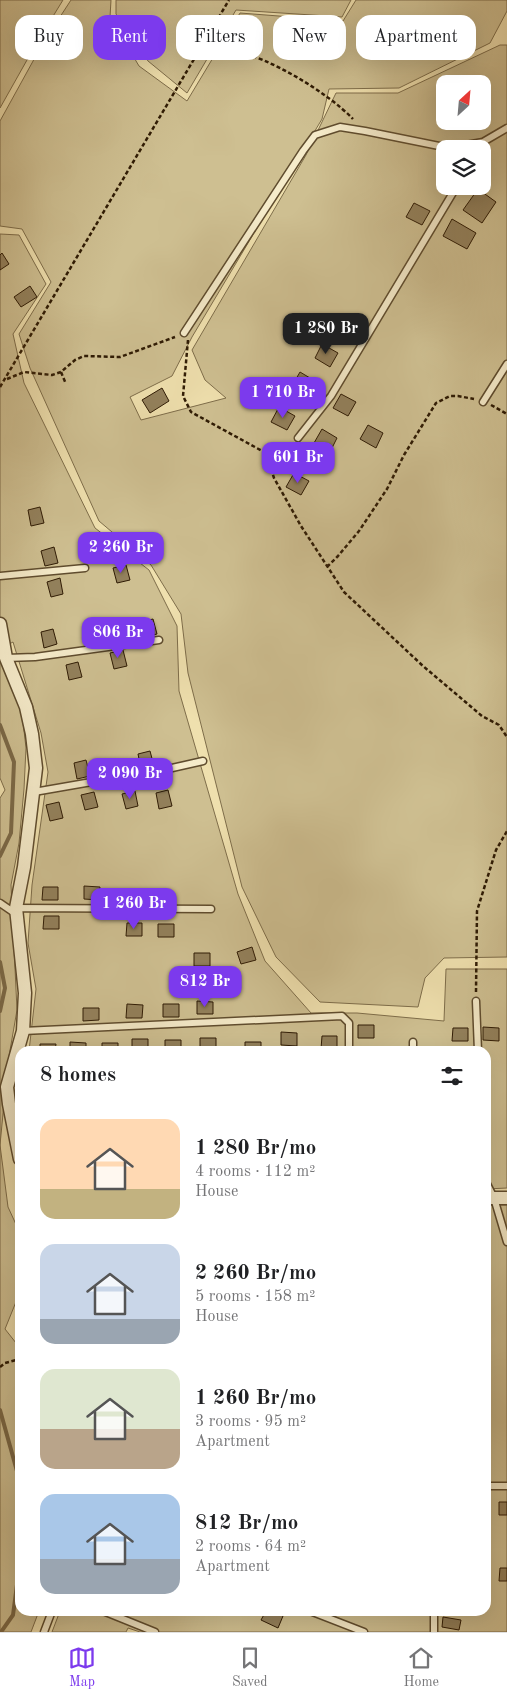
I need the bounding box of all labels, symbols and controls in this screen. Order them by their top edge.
chip: Buy [15,15,83,60]
chip: Rent [93,15,166,60]
chip: Filters [176,15,263,60]
chip: New [273,15,346,60]
chip: Apartment [356,15,476,60]
north arrow [436,75,491,130]
map controls [436,75,491,195]
button: layers [436,140,491,195]
pin: 1 280 Br [274,312,378,355]
text: 1 280 Br [294,321,358,337]
pin: 1 710 Br [231,376,335,419]
text: 1 710 Br [251,385,315,401]
pin: 601 Br [257,442,339,484]
text: 601 Br [273,450,323,466]
pin: 2 260 Br [69,532,173,574]
text: 2 260 Br [89,540,153,556]
pin: 806 Br [77,616,159,659]
text: 806 Br [93,625,143,641]
pin: 2 090 Br [78,758,182,800]
text: 2 090 Br [98,766,162,782]
pin: 1 260 Br [82,888,186,930]
text: 1 260 Br [102,896,166,912]
pin: 812 Br [164,966,246,1008]
text: 812 Br [180,974,230,990]
icon: filters [438,1062,466,1090]
text: 8 homes [40,1065,116,1086]
text: 1 280 Br/mo [195,1138,316,1159]
icon: home [80,1139,140,1199]
text: 4 rooms · 112 m² [195,1164,315,1180]
text: House [195,1184,238,1200]
text: 2 260 Br/mo [195,1263,316,1284]
icon: home [80,1264,140,1324]
text: 5 rooms · 158 m² [195,1289,315,1305]
text: House [195,1309,238,1325]
text: 1 260 Br/mo [195,1388,316,1409]
icon: home [80,1389,140,1449]
text: 3 rooms · 95 m² [195,1414,306,1430]
text: Apartment [195,1434,270,1450]
text: 812 Br/mo [195,1513,298,1534]
icon: home [80,1514,140,1574]
text: 2 rooms · 64 m² [195,1539,306,1555]
text: Apartment [195,1559,270,1575]
tab: Map [68,1644,96,1691]
tab: Saved [232,1644,268,1691]
tab: Home [403,1644,439,1691]

